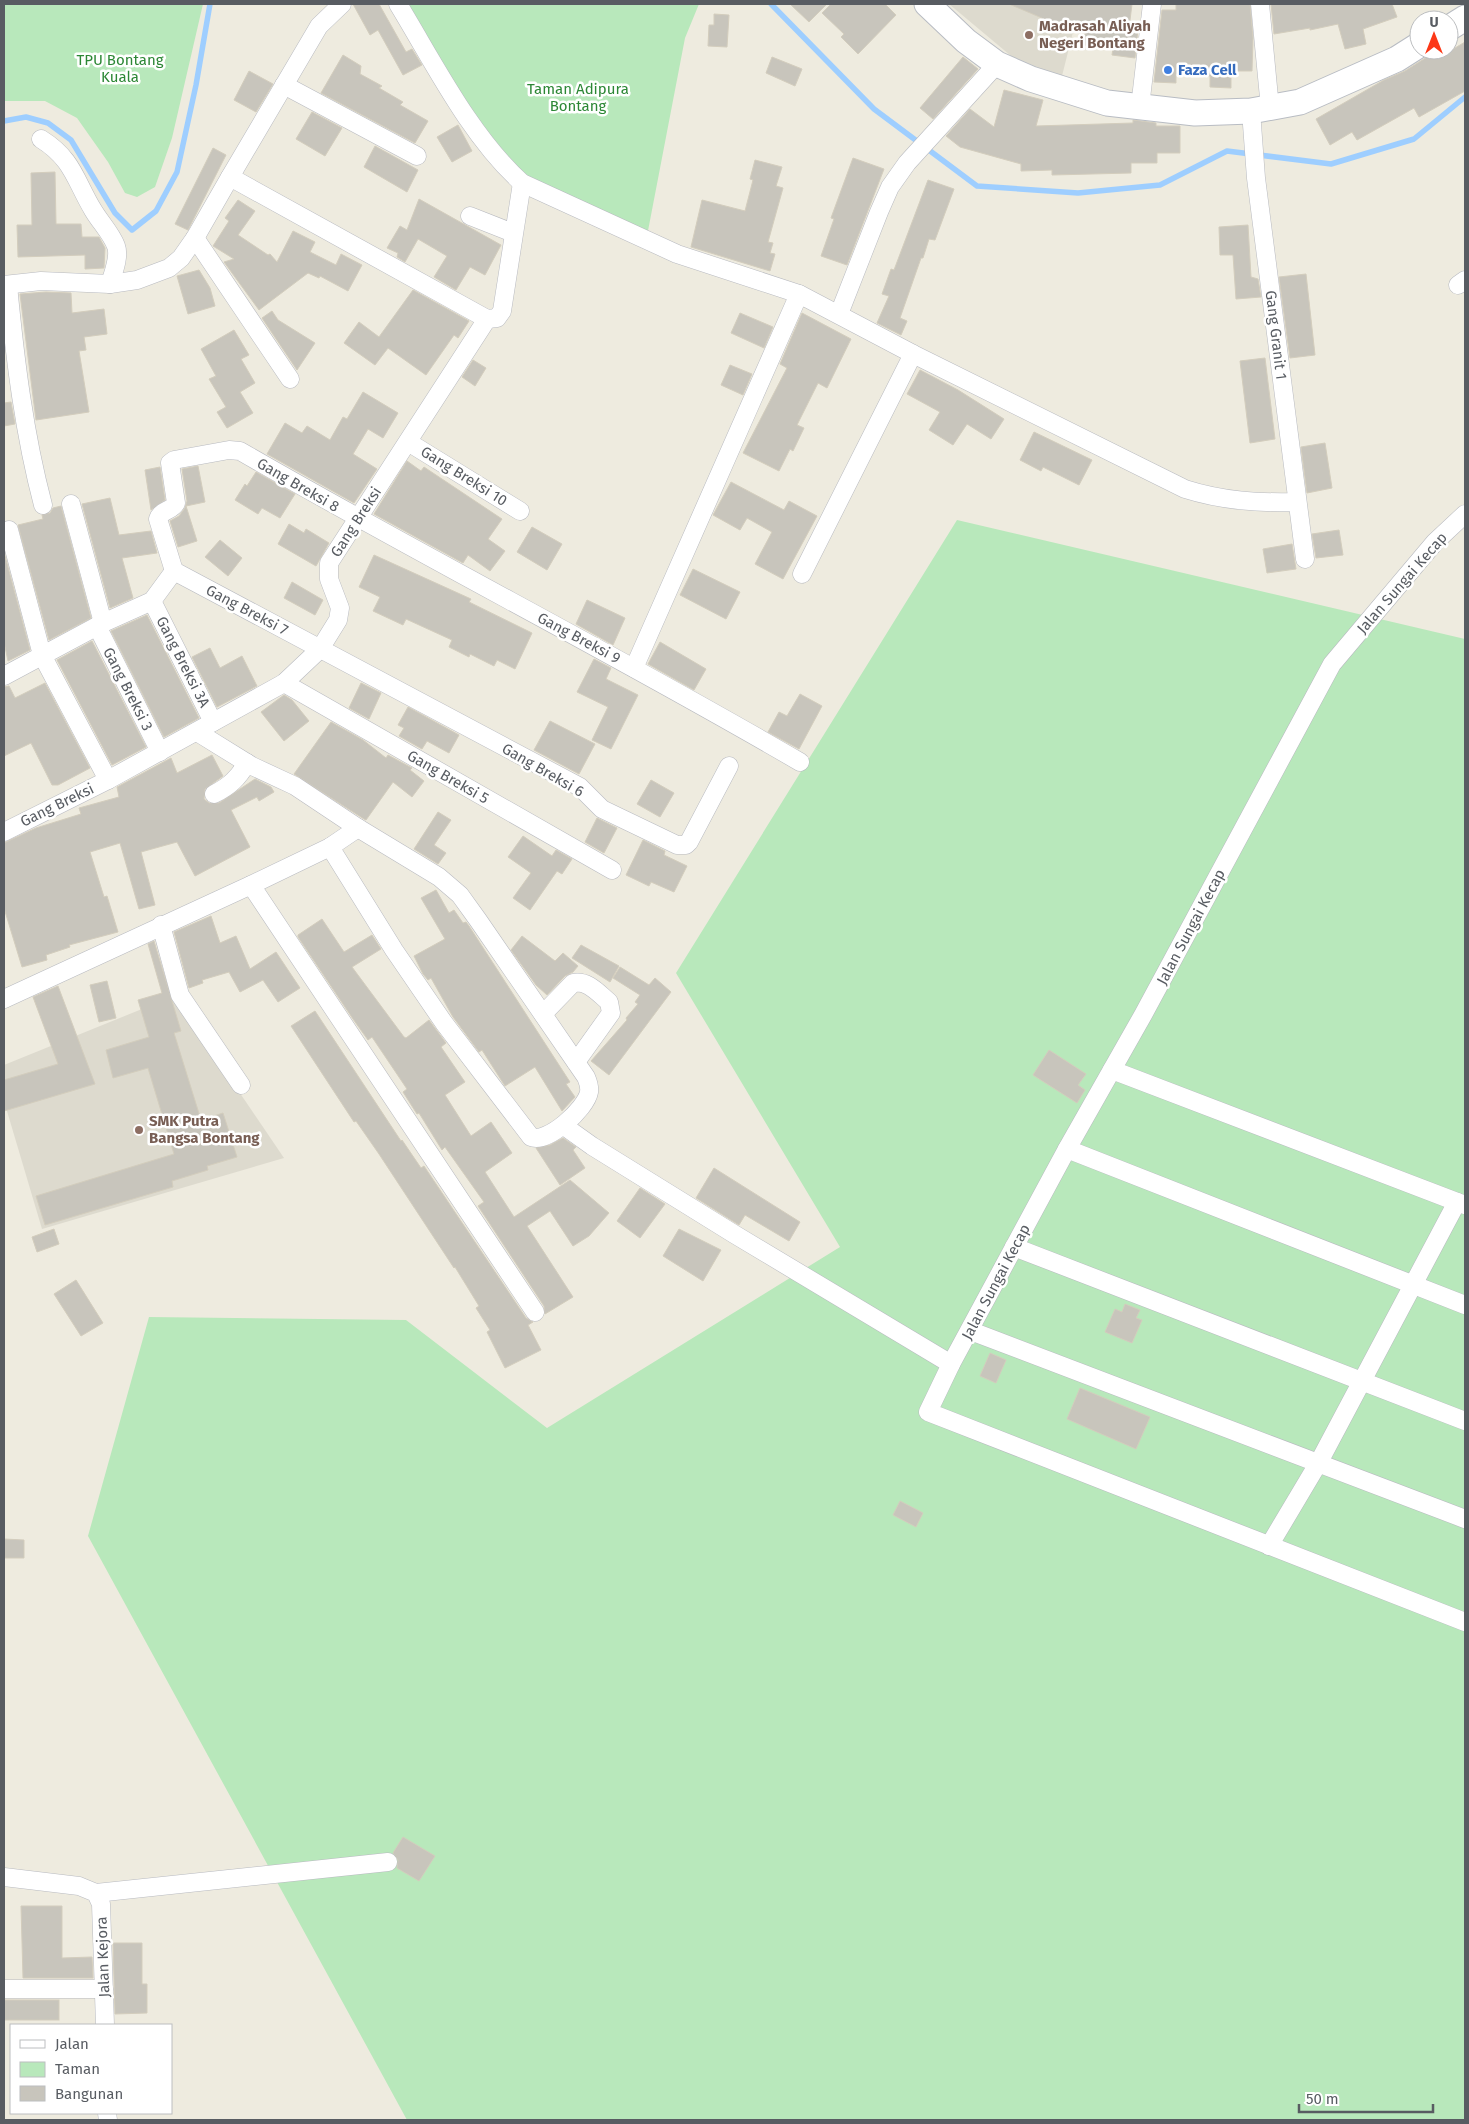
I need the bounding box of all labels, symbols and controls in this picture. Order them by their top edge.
north arrow [1409,10,1459,60]
text: U [1429,14,1439,31]
place label: Madrasah Aliyah Negeri Bontang [1039,17,1151,52]
marker: Madrasah Aliyah Negeri Bontang [1023,29,1035,41]
park label: TPU Bontang Kuala [76,51,164,86]
place label: Faza Cell [1178,61,1237,79]
marker: Faza Cell [1162,64,1174,76]
park label: Taman Adipura Bontang [527,80,629,115]
street label: Gang Granit 1 [1262,289,1290,381]
street label: Gang Breksi 10 [417,442,511,510]
street label: Gang Breksi 8 [254,454,342,516]
street label: Gang Breksi [327,484,385,560]
street label: Jalan Sungai Kecap [1353,529,1451,637]
street label: Gang Breksi 7 [203,581,291,639]
street label: Gang Breksi 9 [534,609,624,667]
street label: Gang Breksi 3A [152,613,214,711]
street label: Gang Breksi 3 [99,644,157,734]
street label: Gang Breksi 6 [499,739,587,801]
street label: Gang Breksi 5 [404,746,492,808]
street label: Gang Breksi [17,779,97,831]
street label: Jalan Sungai Kecap [1153,866,1229,988]
place label: SMK Putra Bangsa Bontang [149,1112,260,1147]
marker: SMK Putra Bangsa Bontang [133,1124,145,1136]
street label: Jalan Sungai Kecap [958,1221,1034,1343]
street label: Jalan Kejora [93,1916,113,1998]
legend [10,2024,172,2114]
text: Jalan [55,2035,89,2053]
text: Taman [55,2060,100,2078]
scale bar [1299,2082,1433,2114]
text: Bangunan [55,2085,123,2103]
text: 50 m [1306,2090,1339,2108]

